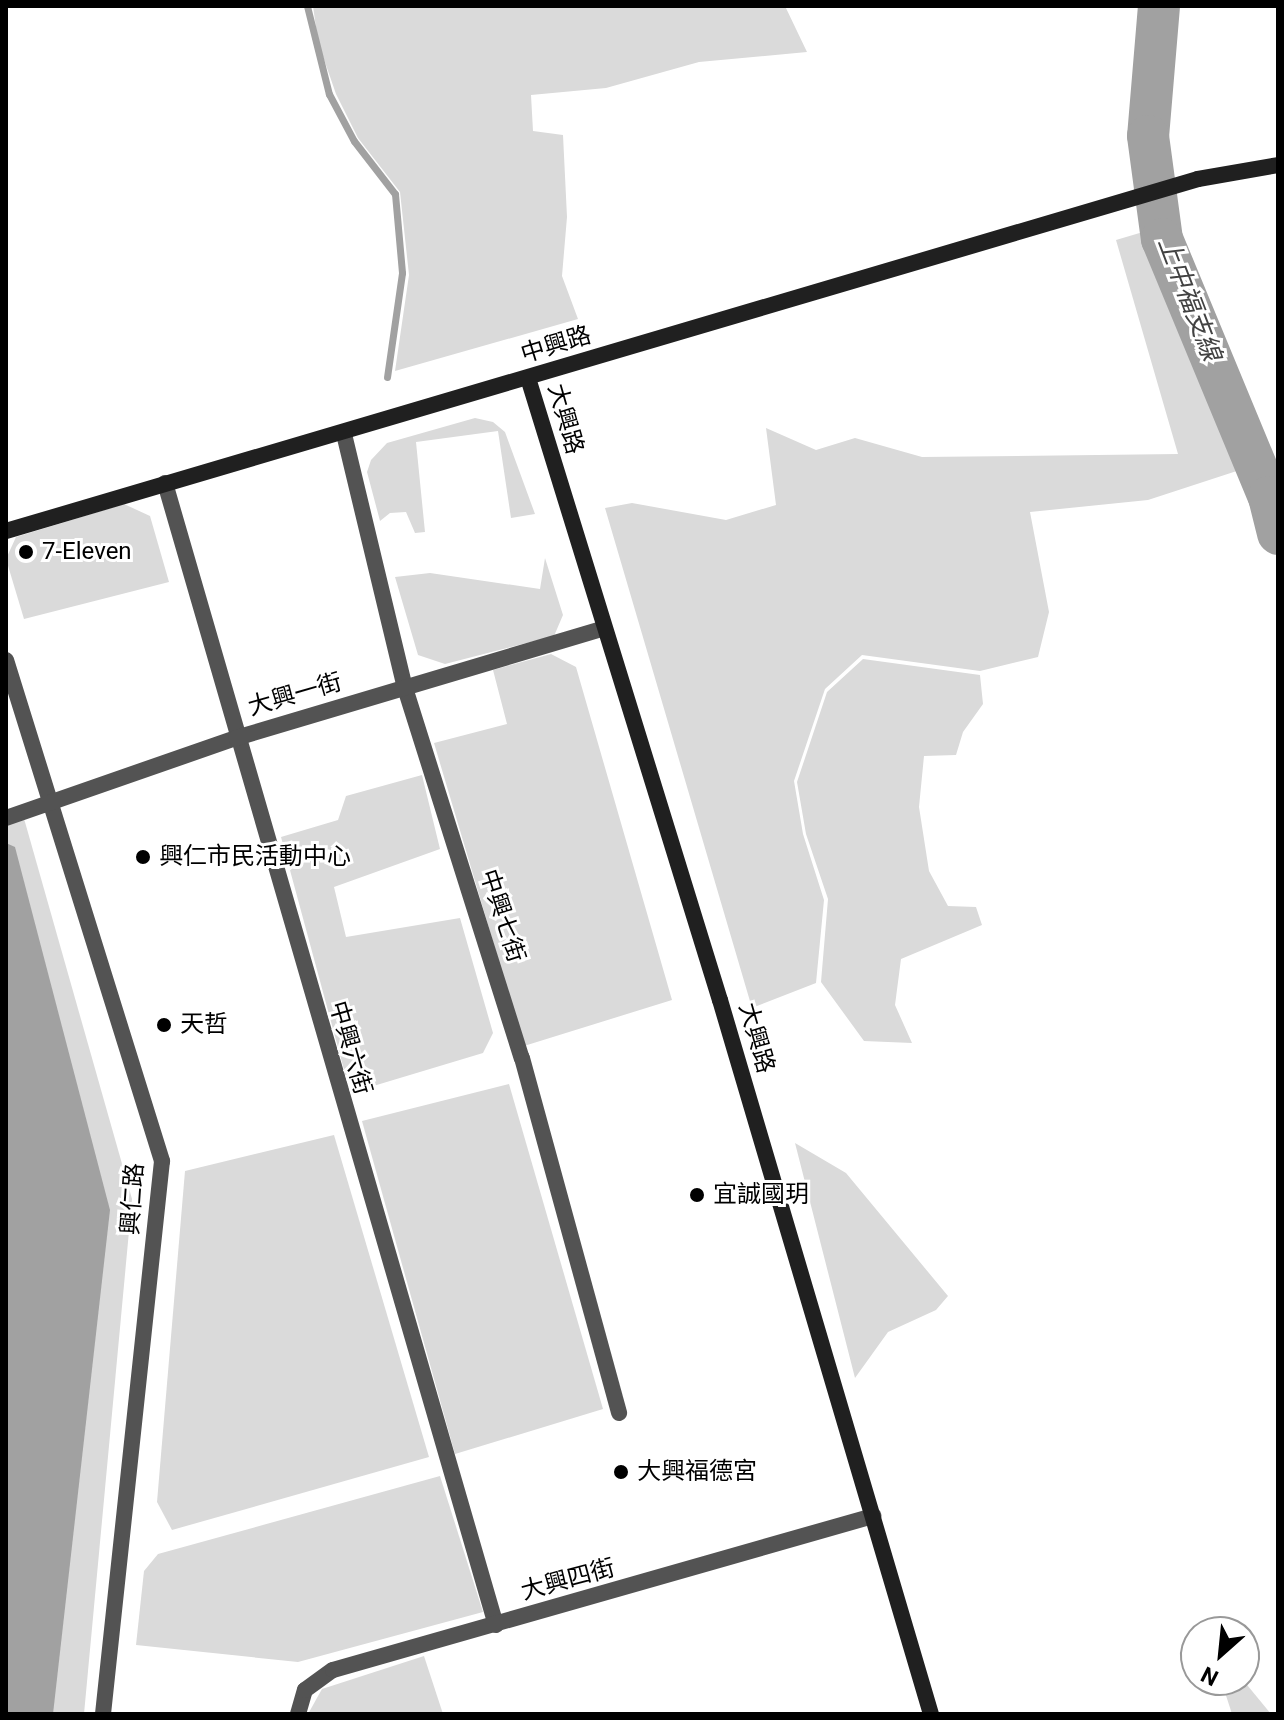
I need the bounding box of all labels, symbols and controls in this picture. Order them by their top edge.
water label: 上中福支線 [1151,233,1227,365]
street label: 中興路 [517,321,595,369]
street label: 大興路 [541,380,589,458]
place label: 7-Eleven [42,538,132,566]
marker: 7-Eleven [17,543,35,561]
street label: 大興一街 [245,668,345,722]
place label: 興仁市民活動中心 [159,843,351,871]
marker: 興仁市民活動中心 [134,848,152,866]
street label: 中興七街 [473,866,531,966]
street label: 中興六街 [323,998,377,1098]
street label: 大興路 [732,999,780,1077]
place label: 天哲 [180,1011,228,1039]
marker: 天哲 [155,1016,173,1034]
street label: 興仁路 [116,1162,150,1236]
place label: 宜誠國玥 [713,1181,809,1209]
marker: 宜誠國玥 [688,1186,706,1204]
place label: 大興福德宮 [637,1458,757,1486]
marker: 大興福德宮 [612,1463,630,1481]
street label: 大興四街 [518,1554,618,1606]
north arrow [1180,1616,1260,1696]
text: N [1197,1661,1222,1691]

